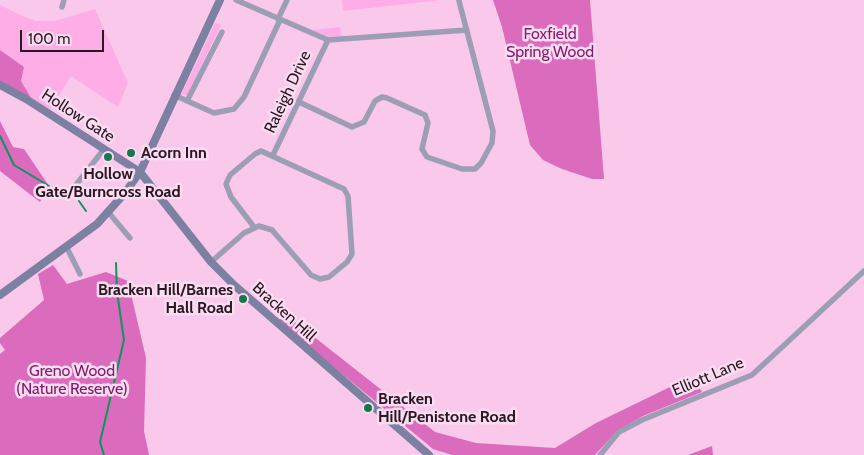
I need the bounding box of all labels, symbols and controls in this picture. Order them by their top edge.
scale bar [22,20,106,52]
park label: Foxfield Spring Wood [506,24,594,62]
text: 100 m [28,30,70,48]
street label: Raleigh Drive [261,48,315,136]
street label: Hollow Gate [38,85,118,147]
place label: Acorn Inn [141,143,207,163]
marker: Acorn Inn [125,147,137,159]
marker: Hollow Gate/Burncross Road [102,151,114,163]
place label: Hollow Gate/Burncross Road [35,164,181,202]
street label: Bracken Hill [248,278,320,346]
place label: Bracken Hill/Barnes Hall Road [98,280,233,318]
marker: Bracken Hill/Barnes Hall Road [237,293,249,305]
street label: Elliott Lane [669,353,747,401]
park label: Greno Wood (Nature Reserve) [16,361,128,399]
place label: Bracken Hill/Penistone Road [378,389,516,427]
marker: Bracken Hill/Penistone Road [362,402,374,414]

